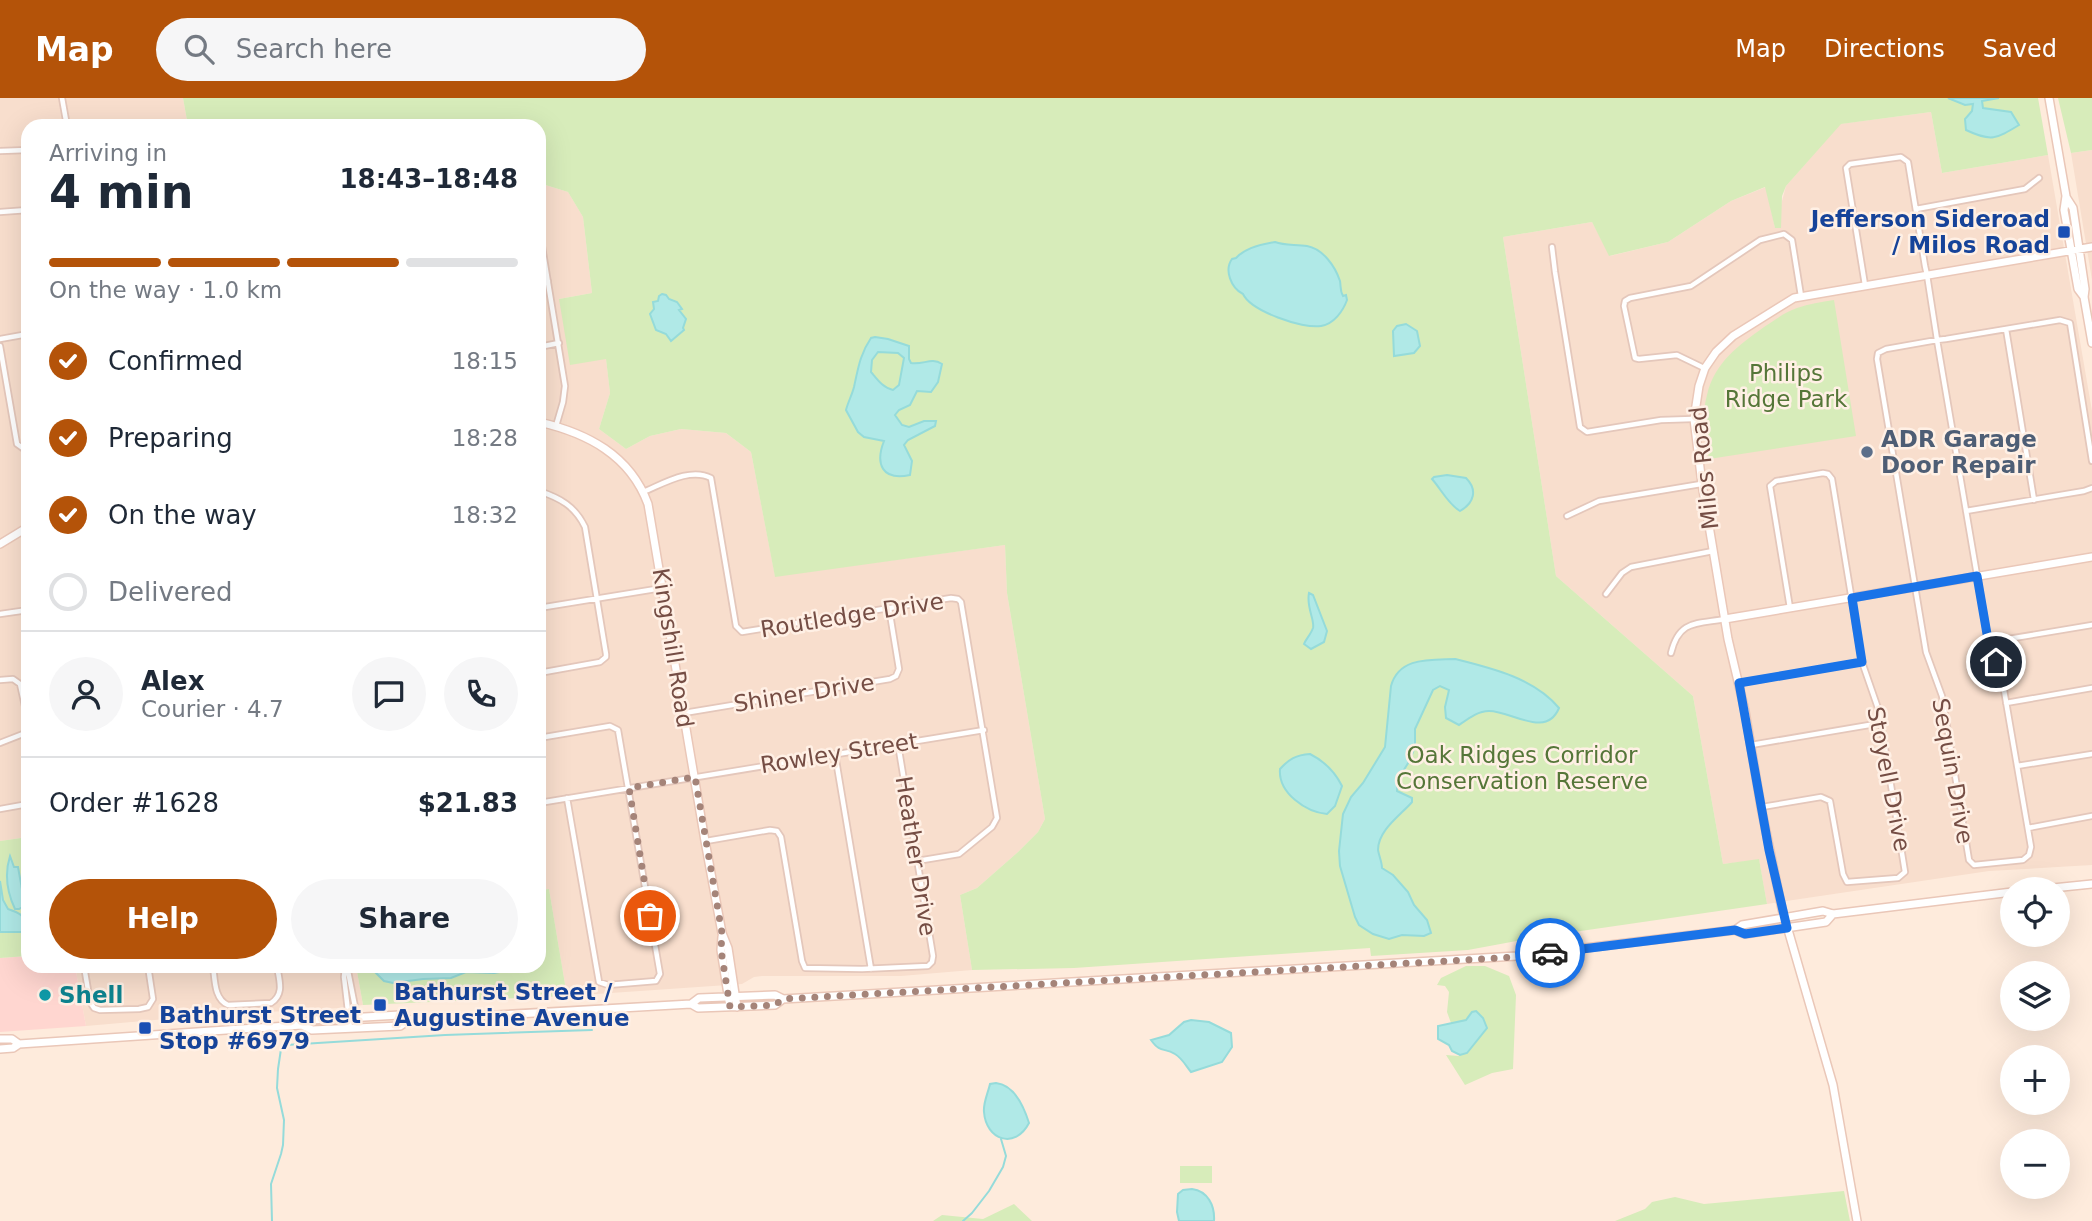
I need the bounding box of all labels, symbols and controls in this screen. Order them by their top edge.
search box [156,18,646,81]
text: Map [35,30,114,69]
icon: search [180,30,218,68]
text: Search here [236,34,392,64]
text: Map [1735,35,1786,63]
text: Directions [1824,35,1945,63]
text: Saved [1983,35,2057,63]
text: Arriving in [49,140,167,166]
text: 18:43–18:48 [339,164,518,194]
text: 4 min [49,165,193,219]
place label: Jefferson Sideroad / Milos Road [1809,206,2050,258]
marker: Jefferson Sideroad / Milos Road [2056,224,2072,240]
text: On the way · 1.0 km [49,277,282,303]
icon: check [49,342,87,380]
text: Confirmed [108,346,243,376]
text: 18:15 [452,348,518,374]
park label: Philips Ridge Park [1725,360,1848,412]
street label: Milos Road [1685,405,1723,531]
icon: check [49,419,87,457]
text: Preparing [108,423,233,453]
text: 18:28 [452,425,518,451]
place label: ADR Garage Door Repair [1881,426,2037,478]
marker: ADR Garage Door Repair [1859,444,1875,460]
icon: check [49,496,87,534]
text: On the way [108,500,257,530]
text: 18:32 [452,502,518,528]
street label: Kingshill Road [648,566,698,730]
text: Delivered [108,577,232,607]
street label: Routledge Drive [759,588,945,642]
pin [1966,632,2026,692]
icon: home [1977,643,2015,681]
button: person [49,657,123,731]
button: chat [352,657,426,731]
button: phone [444,657,518,731]
text: Alex [141,666,204,696]
street label: Shiner Drive [732,669,876,717]
text: Courier · 4.7 [141,696,284,722]
street label: Sequin Drive [1927,696,1979,846]
street label: Stoyell Drive [1862,704,1916,854]
street label: Rowley Street [758,728,920,778]
park label: Oak Ridges Corridor Conservation Reserve [1396,742,1648,794]
street label: Heather Drive [891,774,941,938]
text: Order #1628 [49,788,219,818]
text: $21.83 [418,788,518,818]
map controls [2000,877,2070,1199]
button: locate [2000,877,2070,947]
button: Help [49,879,277,959]
button: Share [291,879,518,959]
pin [620,886,680,946]
icon: bag [631,897,669,935]
courier [1515,918,1585,988]
icon: car [1531,934,1569,972]
button: layers [2000,961,2070,1031]
place label: Bathurst Street / Augustine Avenue [394,979,629,1031]
place label: Shell [59,982,123,1008]
marker: Shell [37,987,53,1003]
marker: Bathurst Street / Augustine Avenue [372,997,388,1013]
place label: Bathurst Street Stop #6979 [159,1002,361,1054]
marker: Bathurst Street Stop #6979 [137,1020,153,1036]
button: + [2000,1045,2070,1115]
button: − [2000,1129,2070,1199]

